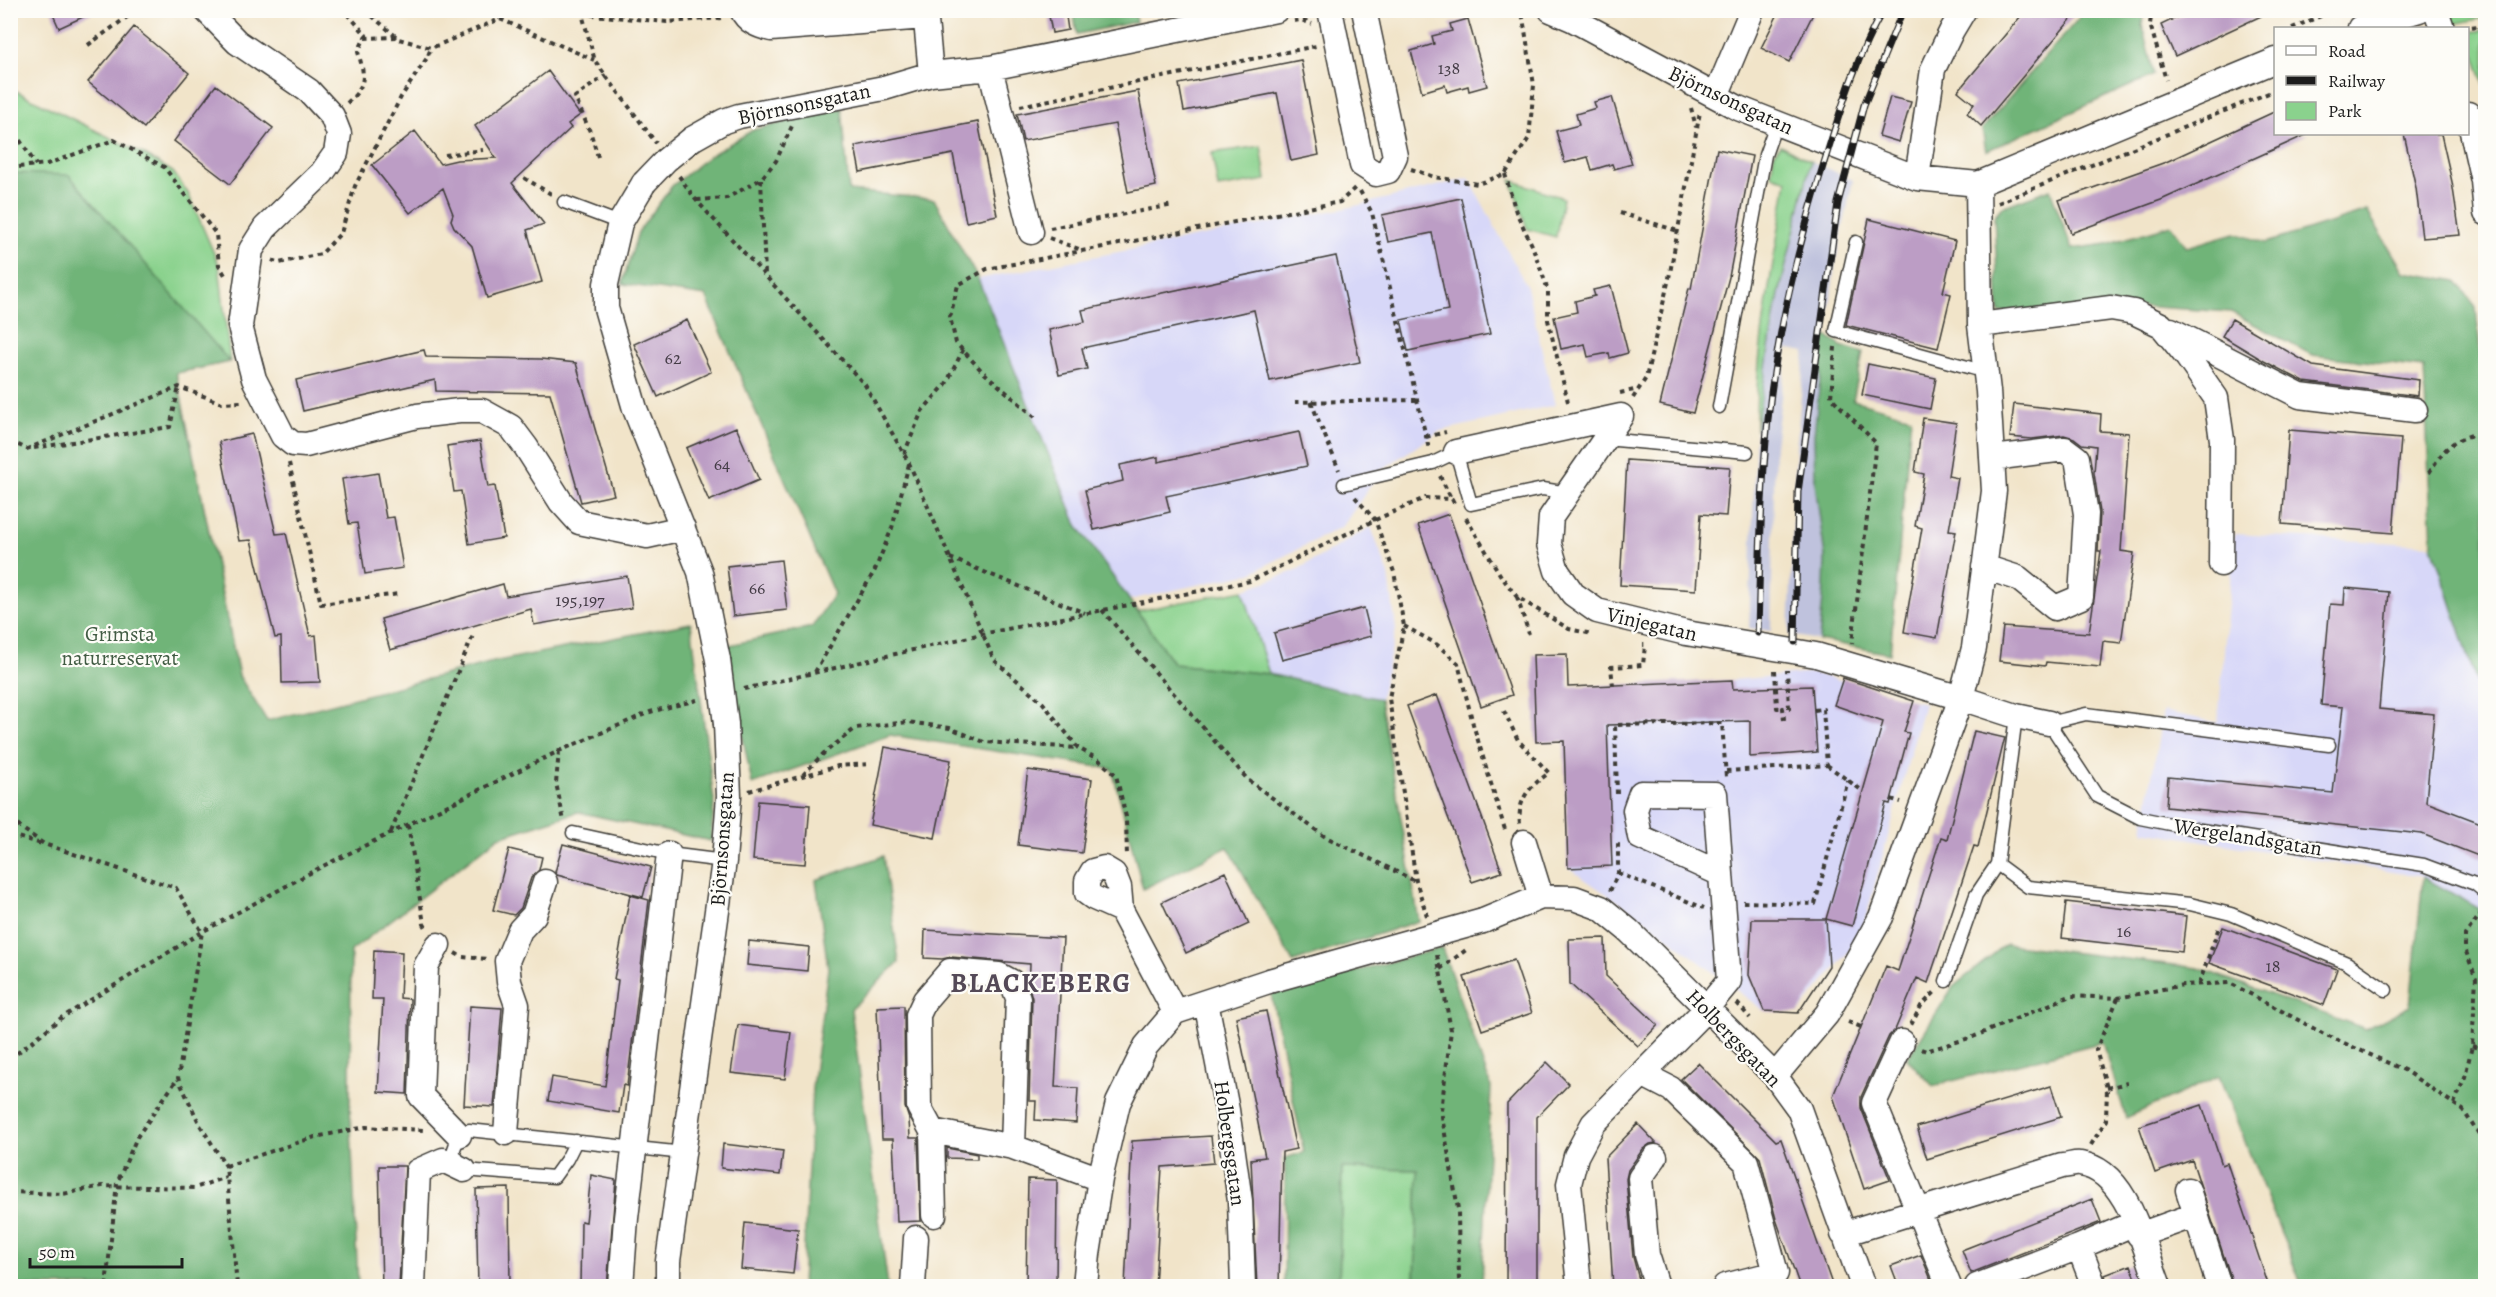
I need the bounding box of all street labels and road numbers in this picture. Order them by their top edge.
street label: Björnsonsgatan [1664,59,1798,141]
street label: Björnsonsgatan [735,76,873,132]
street label: Vinjegatan [1603,600,1700,648]
street label: Björnsonsgatan [703,771,741,907]
street label: Wergelandsgatan [2171,811,2324,863]
street label: Holbergsgatan [1680,983,1788,1093]
street label: Holbergsgatan [1207,1078,1253,1208]

